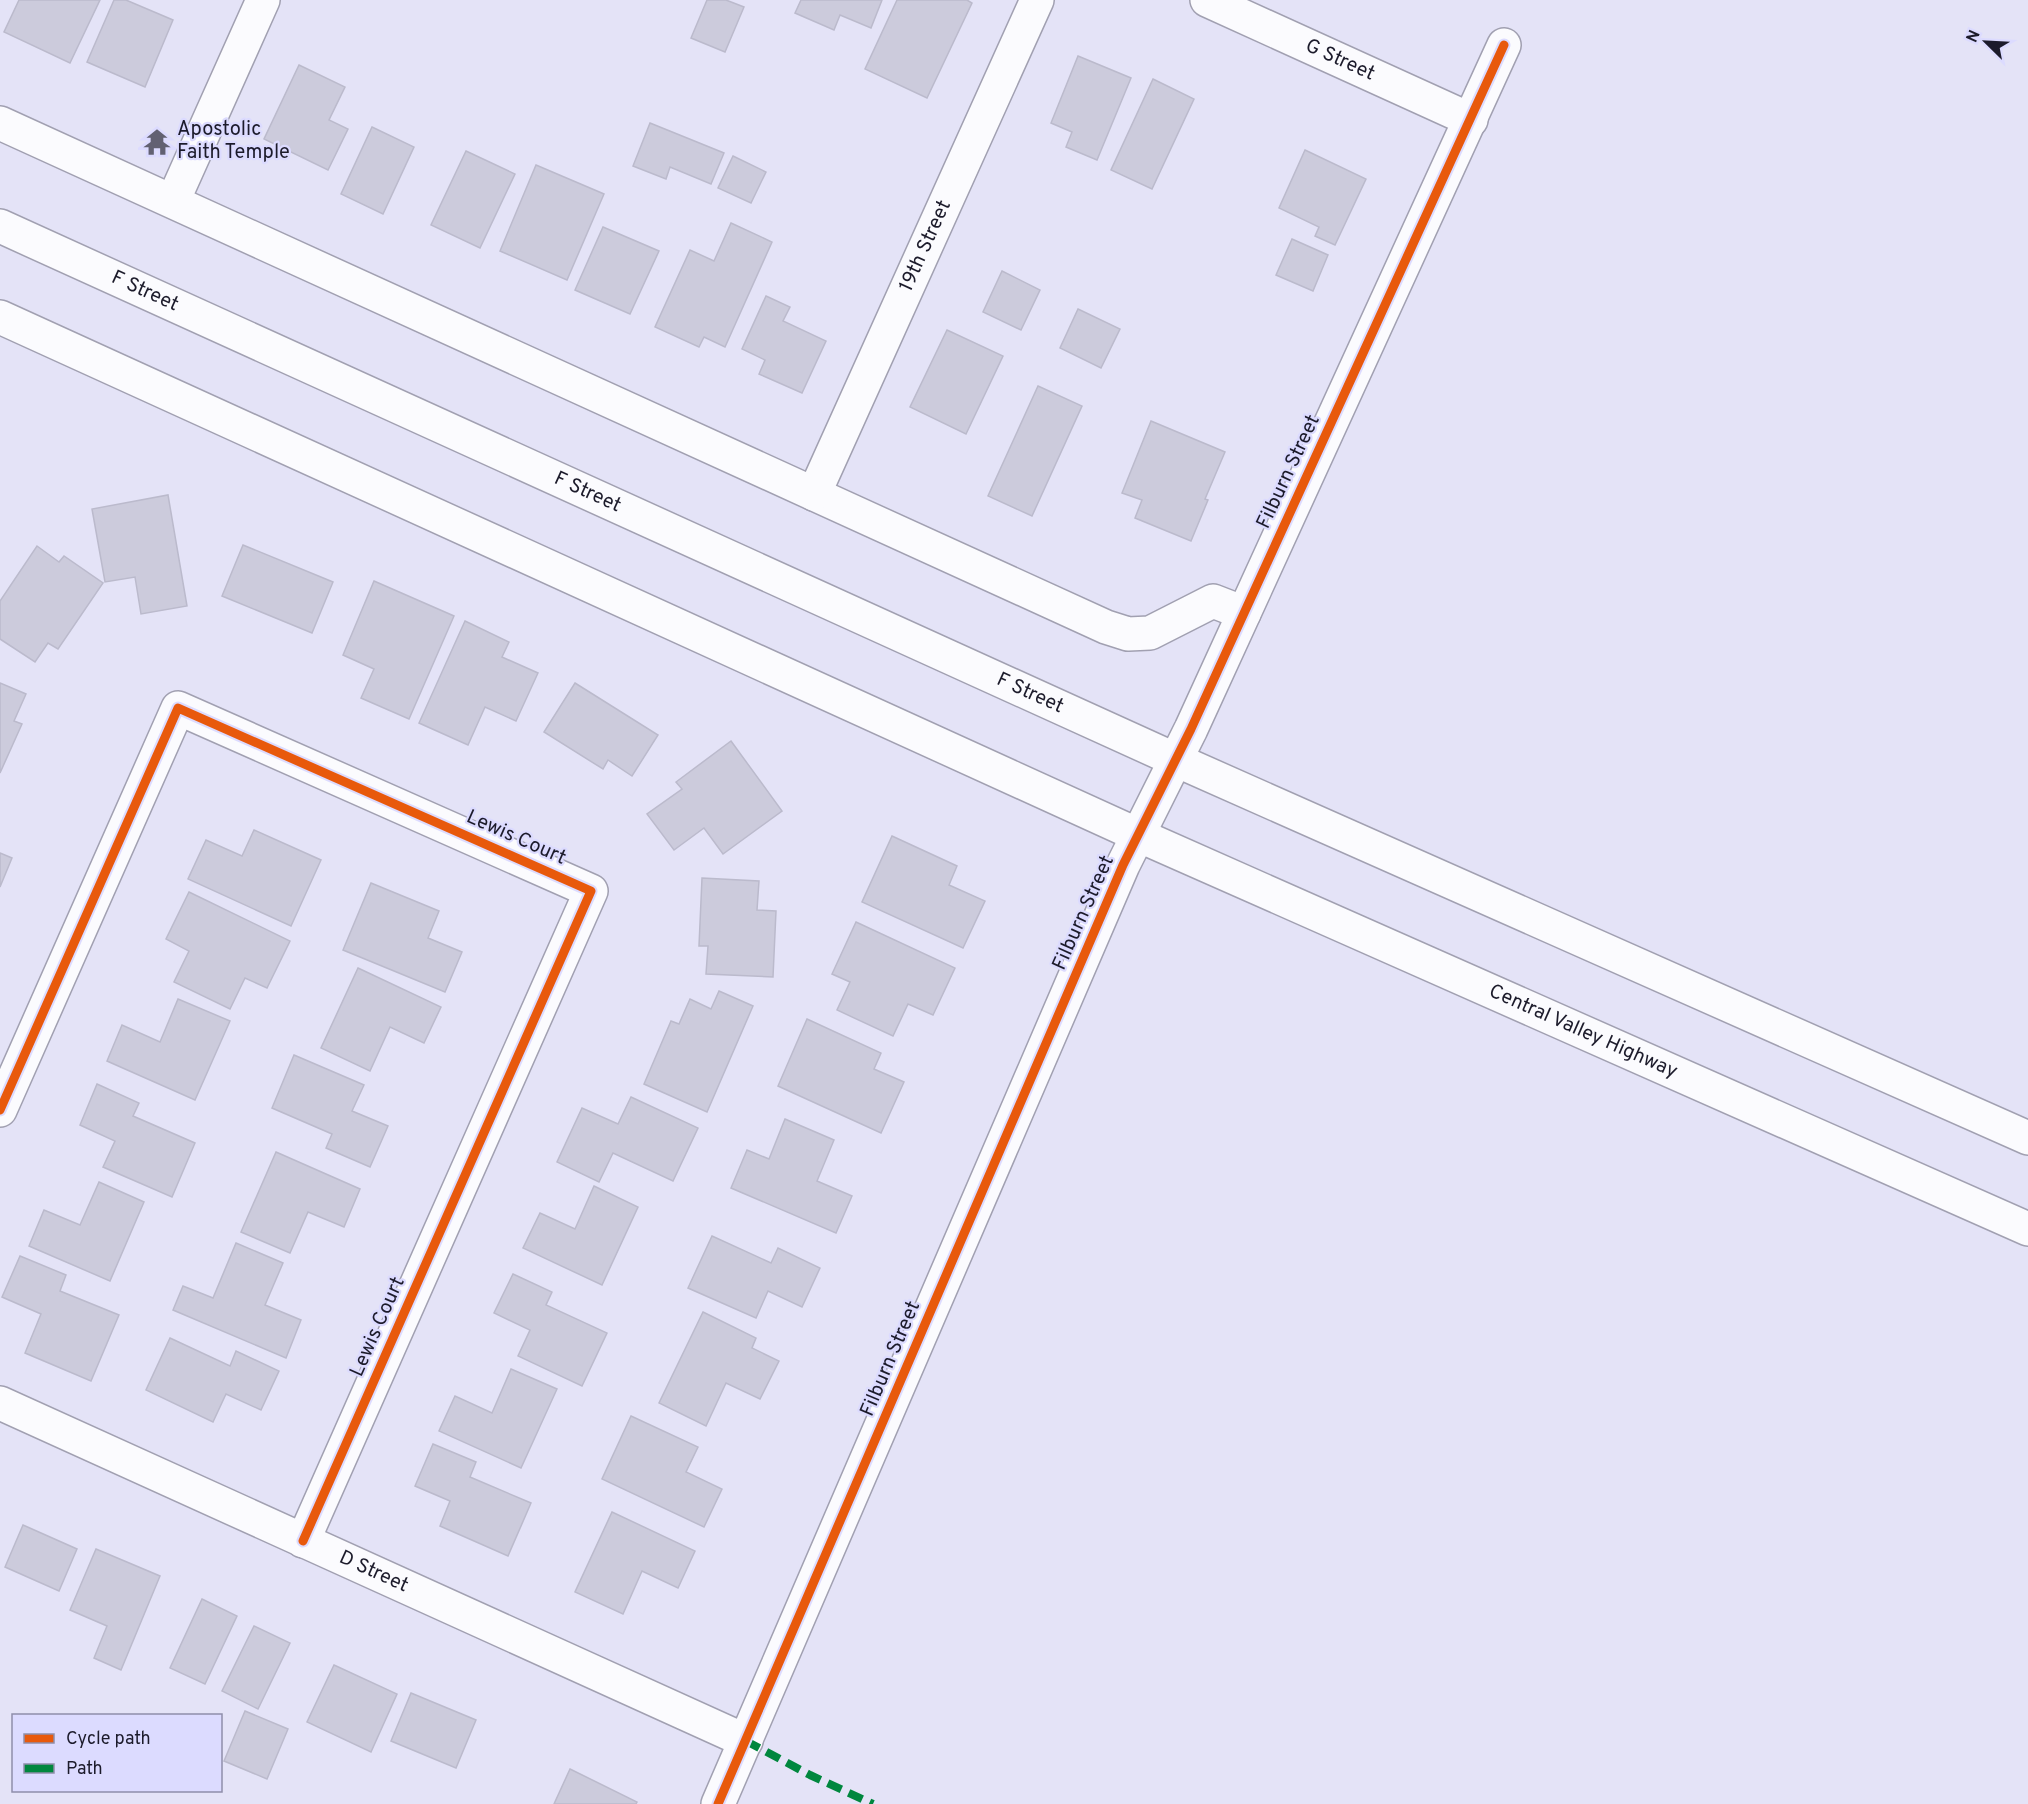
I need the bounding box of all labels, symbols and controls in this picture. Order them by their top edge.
north arrow [1956,12,2016,72]
text: N [1963,27,1986,46]
street label: G Street [1301,33,1379,87]
place label: Apostolic Faith Temple [177,117,290,166]
temple icon: Apostolic Faith Temple [142,127,172,157]
street label: 19th Street [894,196,958,296]
street label: F Street [107,265,182,318]
street label: Filburn Street [1251,411,1327,533]
street label: F Street [550,466,625,519]
street label: F Street [992,667,1068,720]
street label: Lewis Court [462,804,570,872]
street label: Filburn Street [1047,852,1121,974]
street label: Central Valley Highway [1485,979,1681,1085]
street label: Lewis Court [344,1273,412,1381]
street label: Filburn Street [855,1297,927,1421]
street label: D Street [335,1545,412,1599]
legend [12,1714,222,1792]
text: Cycle path [66,1728,151,1751]
text: Path [66,1758,103,1781]

